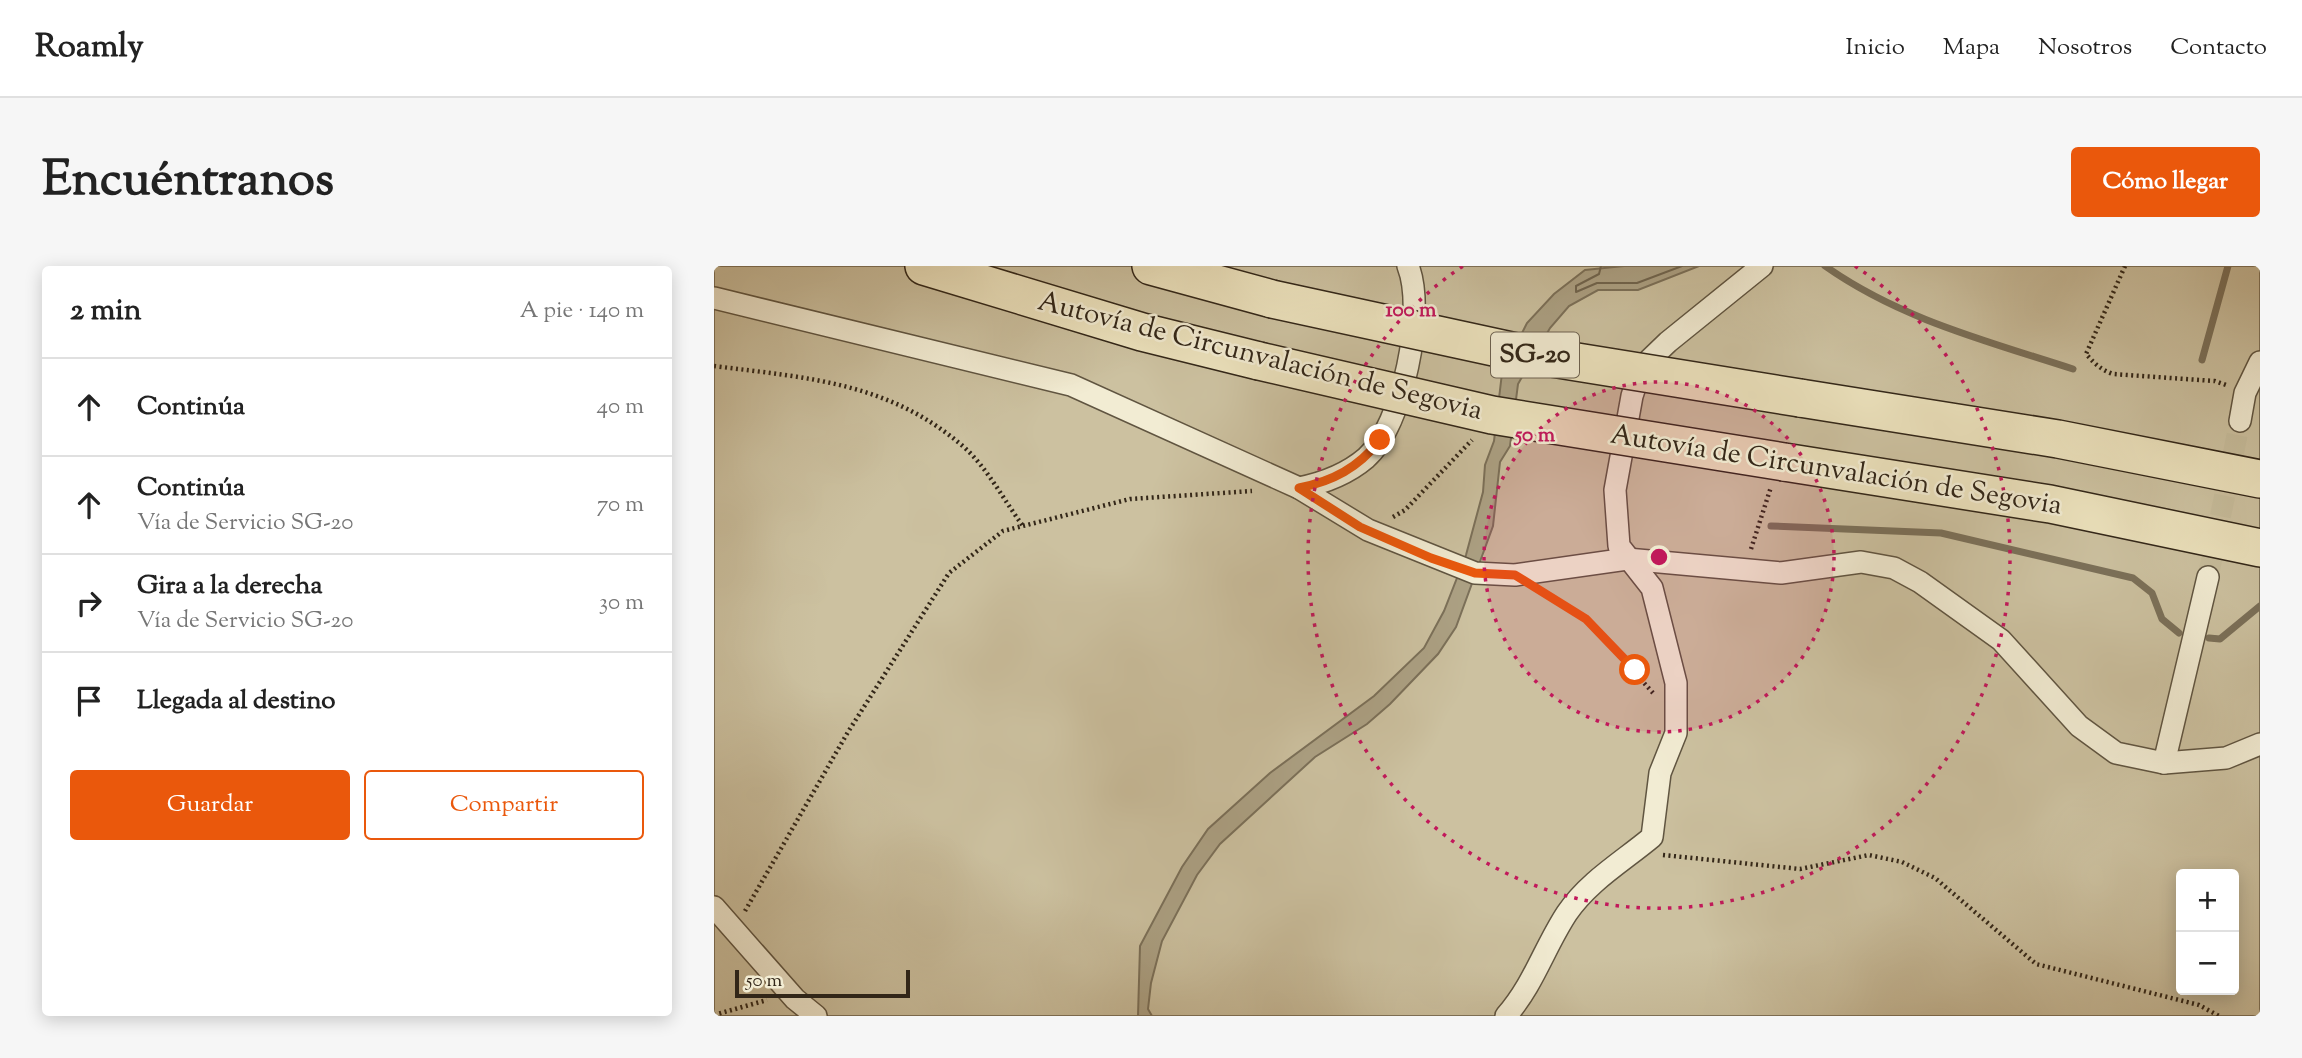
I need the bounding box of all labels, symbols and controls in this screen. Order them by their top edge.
text: Roamly [35,24,144,72]
text: Inicio [1845,31,1905,65]
text: Mapa [1943,31,2000,65]
text: Nosotros [2038,31,2132,65]
text: Contacto [2170,31,2267,65]
text: Encuéntranos [42,147,334,217]
button: Cómo llegar [2071,147,2260,217]
street label: Autovía de Circunvalación de Segovia [1033,282,1487,432]
text: 2 min [70,290,142,333]
text: A pie · 140 m [520,295,644,328]
text: 100 m [1386,296,1437,326]
road number: SG-20 [1491,332,1579,377]
icon: ahead [70,388,108,426]
text: Continúa [137,389,245,426]
text: 40 m [597,391,644,424]
street label: Autovía de Circunvalación de Segovia [1607,415,2065,527]
text: 50 m [1513,421,1556,451]
route end [1364,424,1395,455]
text: Continúa [137,470,245,507]
icon: ahead [70,486,108,524]
text: 70 m [597,489,644,522]
text: Vía de Servicio SG-20 [137,507,353,540]
centre of rings [1647,545,1671,569]
text: Gira a la derecha [137,568,322,605]
icon: right [70,584,108,622]
text: 30 m [599,587,644,620]
text: Vía de Servicio SG-20 [137,605,353,638]
route start [1619,654,1650,685]
icon: arrive [70,682,108,720]
text: Llegada al destino [137,683,335,720]
button: Guardar [70,770,350,840]
button: Compartir [364,770,644,840]
map controls [2176,869,2239,995]
button: + [2176,869,2239,932]
button: − [2176,932,2239,995]
scale bar [735,967,910,999]
text: 50 m [746,968,782,995]

